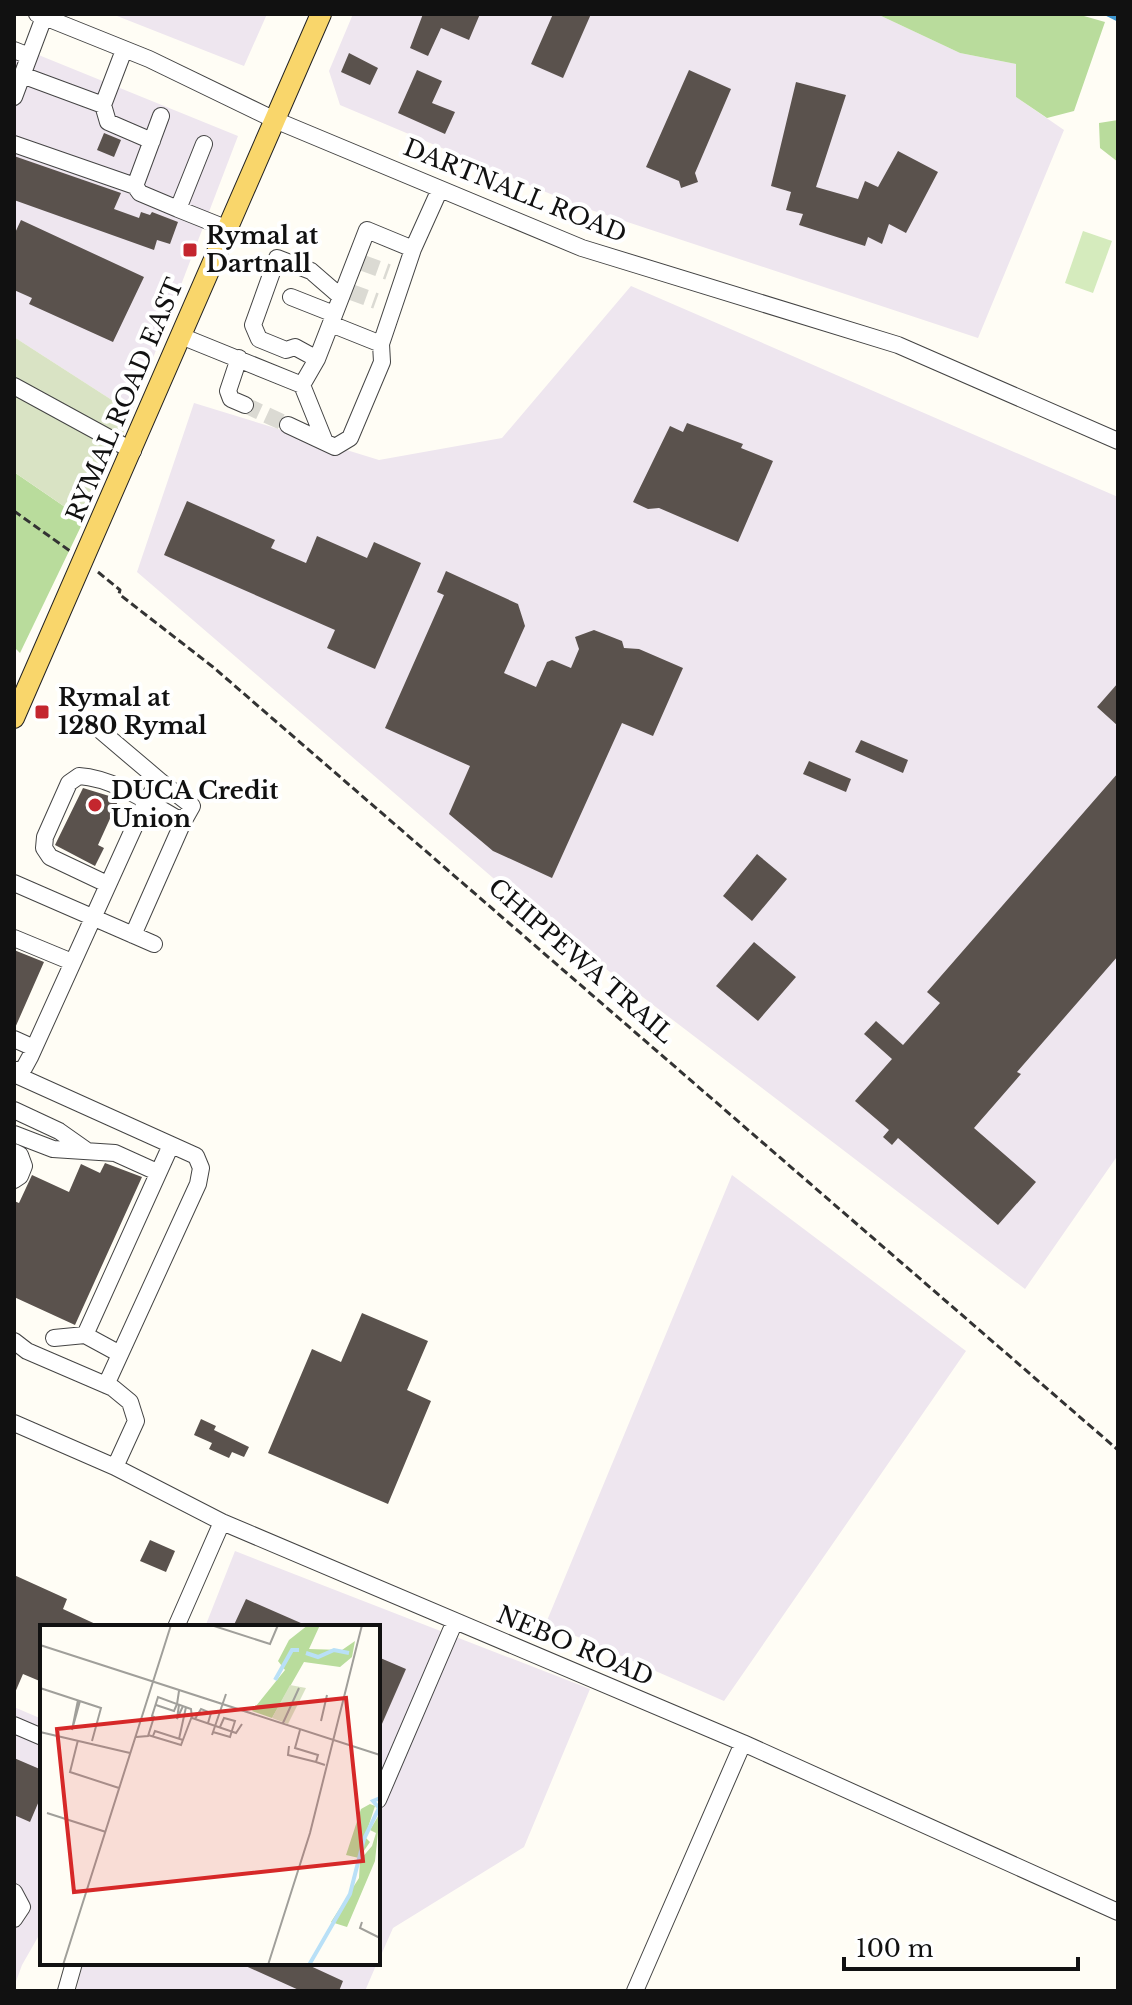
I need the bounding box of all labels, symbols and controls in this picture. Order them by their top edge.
street label: DARTNALL ROAD [400,133,631,249]
place label: Rymal at Dartnall [206,221,319,278]
marker: Rymal at Dartnall [181,241,199,259]
street label: RYMAL ROAD EAST [60,274,189,526]
place label: Rymal at 1280 Rymal [58,683,207,740]
marker: Rymal at 1280 Rymal [33,703,51,721]
place label: DUCA Credit Union [111,776,279,833]
marker: DUCA Credit Union [86,796,104,814]
street label: CHIPPEWA TRAIL [483,872,680,1049]
street label: NEBO ROAD [493,1600,658,1692]
inset map [40,1625,380,1965]
scale bar [844,1921,1078,1971]
text: 100 m [856,1934,934,1963]

